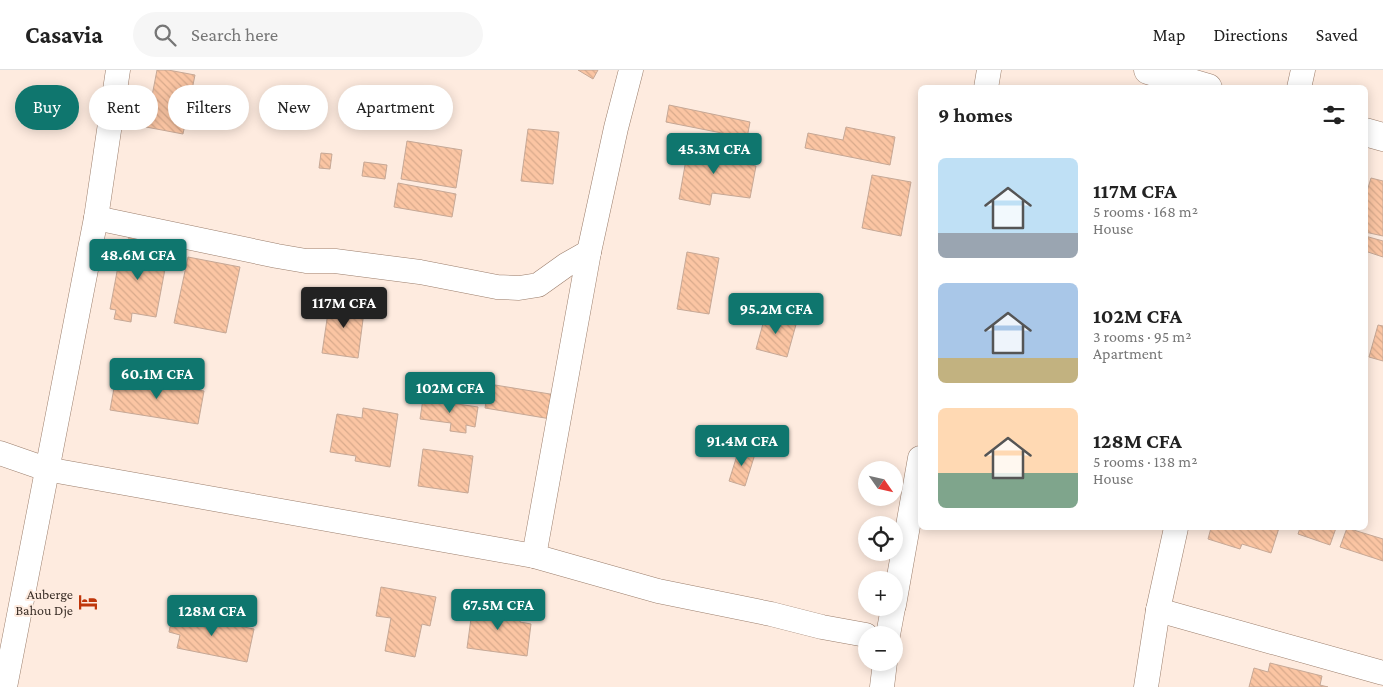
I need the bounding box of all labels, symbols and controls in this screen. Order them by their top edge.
search box [133,12,483,57]
text: Casavia [25,21,103,48]
icon: search [151,21,179,49]
text: Search here [191,24,278,45]
text: Map [1153,25,1185,45]
text: Directions [1213,25,1288,45]
text: Saved [1316,25,1358,45]
chip: Buy [15,85,79,130]
chip: Rent [89,85,158,130]
chip: Filters [168,85,249,130]
chip: New [259,85,328,130]
chip: Apartment [338,85,453,130]
icon: filters [1320,101,1348,129]
text: 9 homes [938,103,1013,127]
pin: 45.3M CFA [657,132,771,175]
text: 45.3M CFA [678,140,750,157]
icon: home [978,178,1038,238]
text: 117M CFA [1093,179,1177,203]
text: 5 rooms · 168 m² [1093,203,1198,220]
text: House [1093,220,1133,237]
pin: 48.6M CFA [81,238,195,281]
text: 48.6M CFA [100,246,176,263]
pin: 117M CFA [292,286,396,329]
pin: 95.2M CFA [719,292,833,335]
text: 117M CFA [312,294,376,311]
text: 95.2M CFA [739,300,813,317]
icon: home [978,303,1038,363]
text: 102M CFA [1093,304,1182,328]
text: 3 rooms · 95 m² [1093,328,1191,345]
text: Apartment [1093,345,1163,362]
pin: 60.1M CFA [100,358,214,400]
text: 60.1M CFA [121,365,193,382]
pin: 102M CFA [398,372,502,414]
text: 102M CFA [416,379,484,396]
pin: 91.4M CFA [685,424,799,467]
icon: home [978,428,1038,488]
text: 128M CFA [1093,429,1182,453]
text: 91.4M CFA [706,432,778,449]
text: 5 rooms · 138 m² [1093,453,1197,470]
north arrow [858,461,902,506]
map controls [858,461,903,671]
text: House [1093,470,1133,487]
button: locate [858,516,903,561]
button: + [858,571,903,616]
place label: Auberge Bahou Dje [15,586,73,619]
pin: 67.5M CFA [441,588,555,631]
hotel icon: Auberge Bahou Dje [77,591,99,613]
pin: 128M CFA [160,594,264,637]
text: 67.5M CFA [462,596,534,613]
text: 128M CFA [178,602,246,619]
button: − [858,626,903,671]

